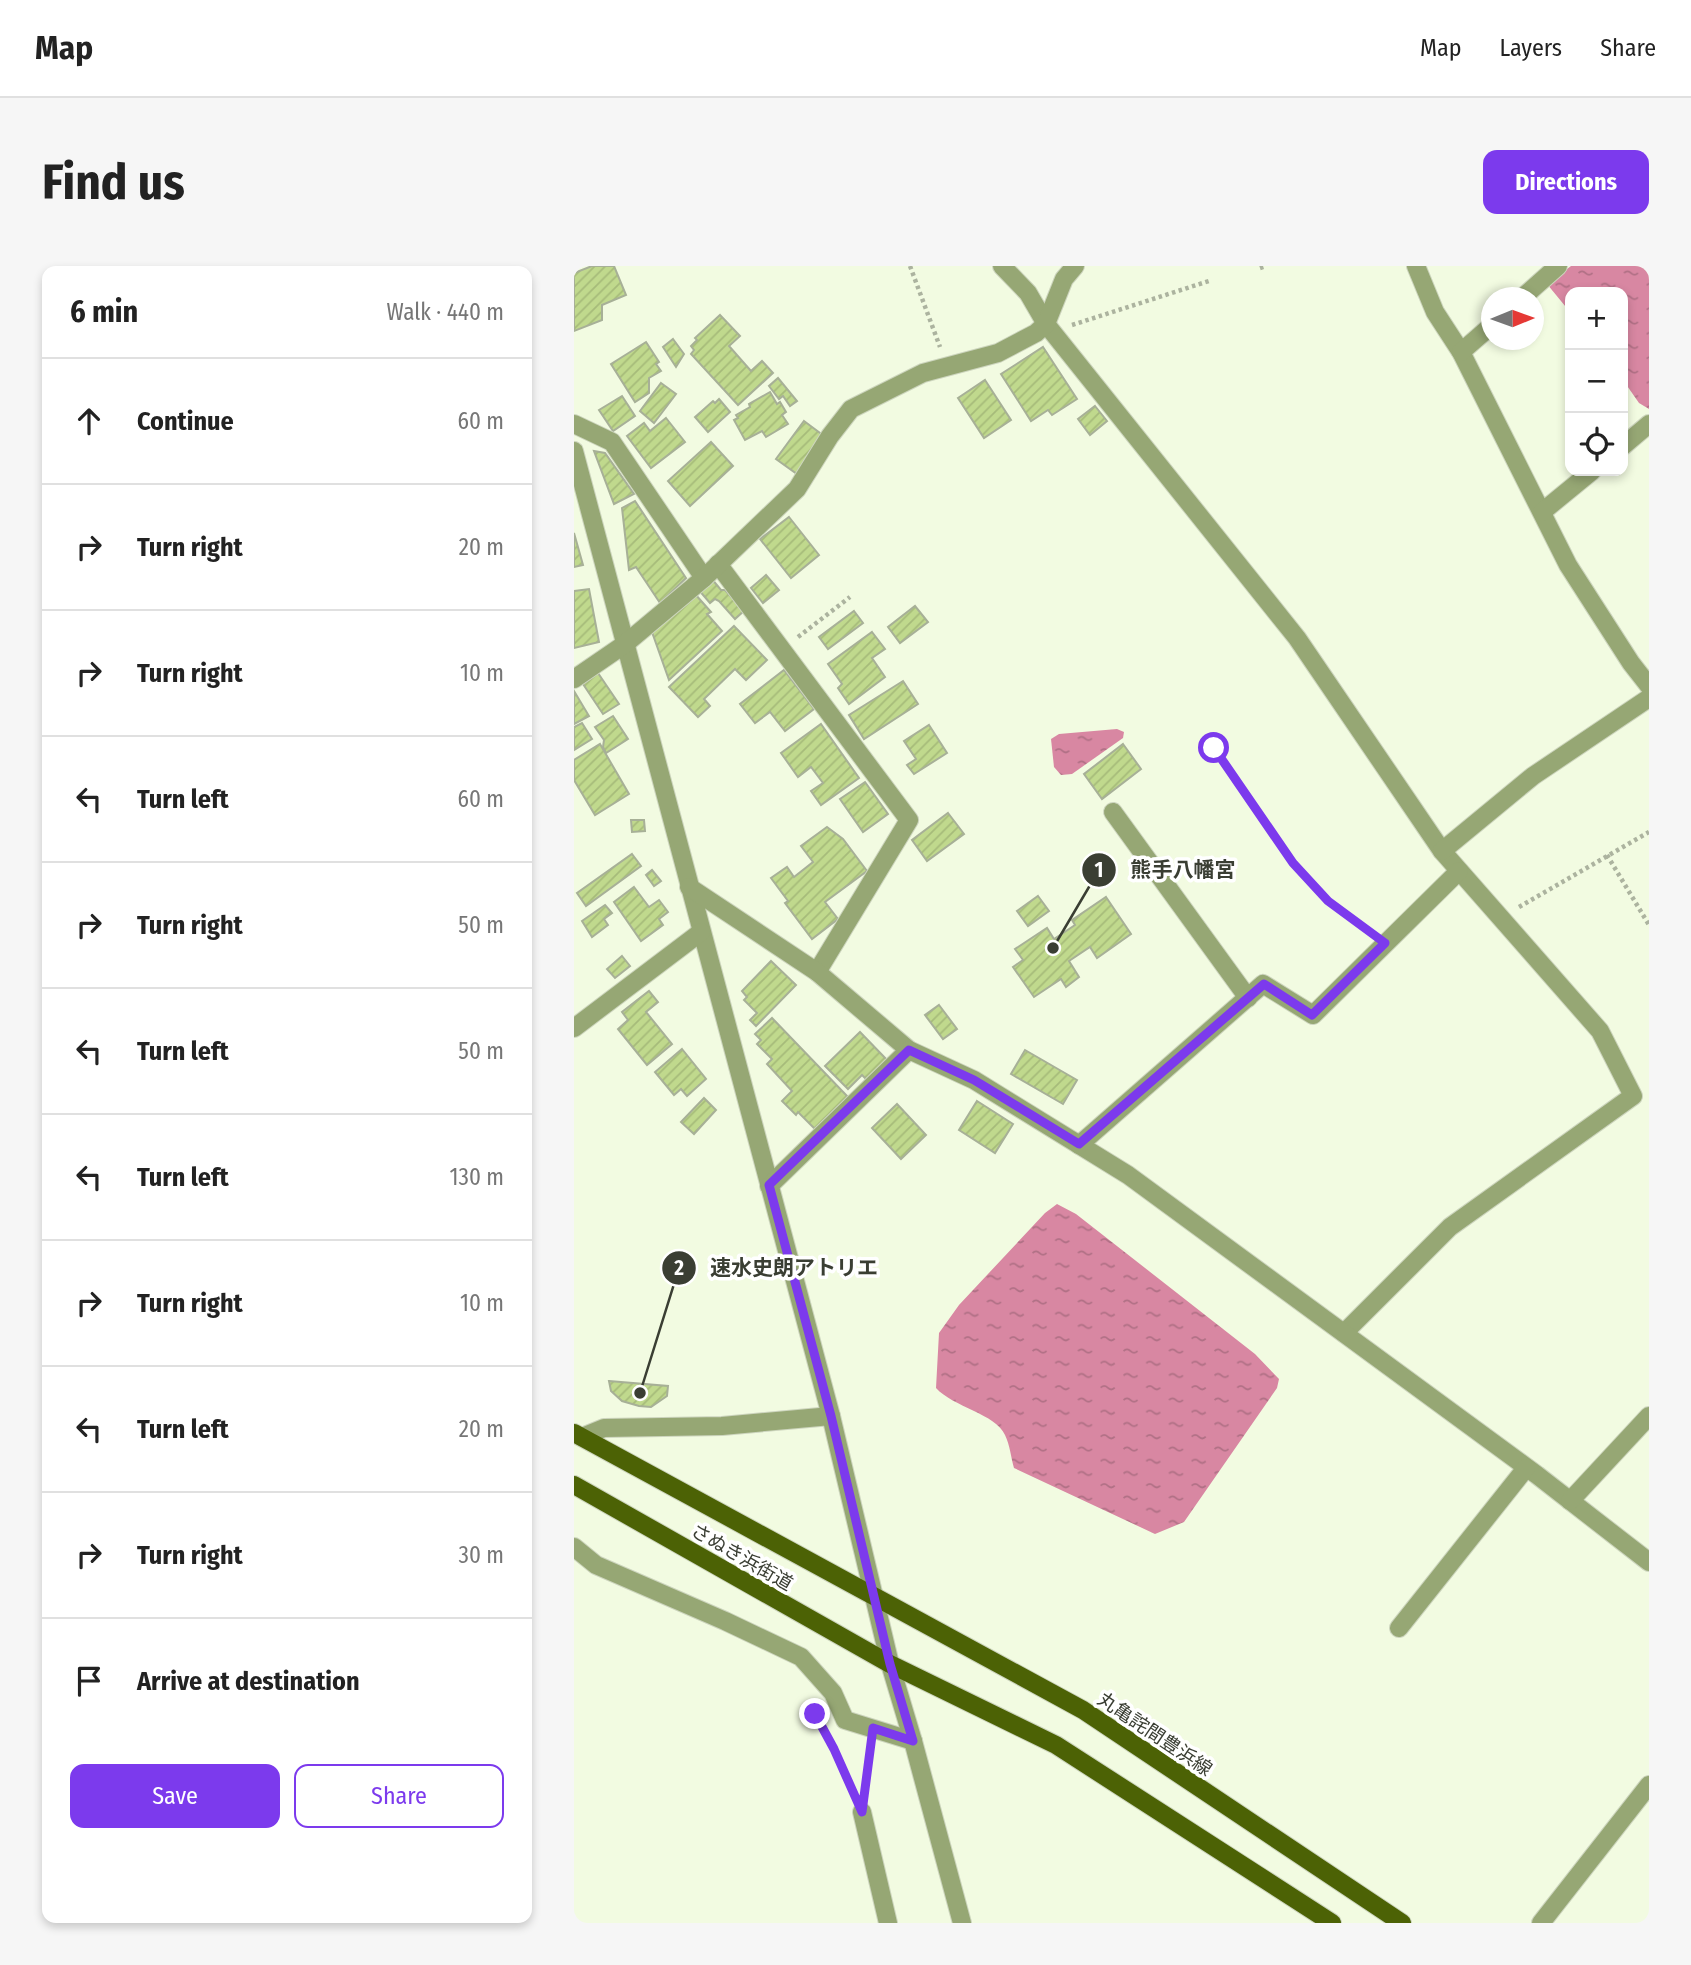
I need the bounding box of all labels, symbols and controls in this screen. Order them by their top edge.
text: Map [35,28,93,68]
text: Map [1420,34,1462,62]
text: Layers [1500,34,1562,62]
text: Share [1600,34,1656,62]
button: Directions [1483,150,1649,214]
text: Find us [42,153,185,212]
north arrow [1481,287,1544,350]
map controls [1565,287,1628,476]
button: + [1565,287,1628,350]
text: 6 min [70,294,138,330]
text: Walk · 440 m [387,298,504,326]
button: − [1565,350,1628,413]
icon: ahead [70,402,108,440]
text: Continue [137,406,234,437]
text: 60 m [458,407,504,435]
button: locate [1565,413,1628,476]
icon: right [70,528,108,566]
text: Turn right [137,532,243,563]
text: 20 m [459,533,504,561]
icon: right [70,654,108,692]
text: Turn right [137,658,243,689]
text: 10 m [460,659,504,687]
route start [1198,732,1229,763]
icon: left [70,780,108,818]
text: Turn left [137,784,229,815]
text: 60 m [458,785,504,813]
callout: 熊手八幡宮 [1081,849,1249,891]
text: 1 [1095,857,1103,883]
text: 熊手八幡宮 [1131,857,1236,883]
icon: right [70,906,108,944]
text: Turn right [137,910,243,941]
text: 50 m [458,911,504,939]
icon: left [70,1032,108,1070]
text: Turn left [137,1036,229,1067]
text: 50 m [458,1037,504,1065]
icon: left [70,1158,108,1196]
text: Turn left [137,1162,229,1193]
text: 130 m [450,1163,504,1191]
callout: 速水史朗アトリエ [661,1247,892,1289]
text: 2 [673,1255,684,1281]
text: 速水史朗アトリエ [710,1255,878,1281]
icon: right [70,1284,108,1322]
text: Turn right [137,1288,243,1319]
text: 10 m [460,1289,504,1317]
icon: left [70,1410,108,1448]
text: Turn left [137,1414,229,1445]
text: 20 m [459,1415,504,1443]
street label: さぬき浜街道 [687,1519,797,1595]
icon: right [70,1536,108,1574]
text: Turn right [137,1540,243,1571]
text: 30 m [459,1541,504,1569]
icon: arrive [70,1662,108,1700]
text: Arrive at destination [137,1666,360,1697]
street label: 丸亀詫間豊浜線 [1093,1687,1217,1781]
route end [799,1698,830,1729]
button: Save [70,1764,280,1828]
button: Share [294,1764,504,1828]

